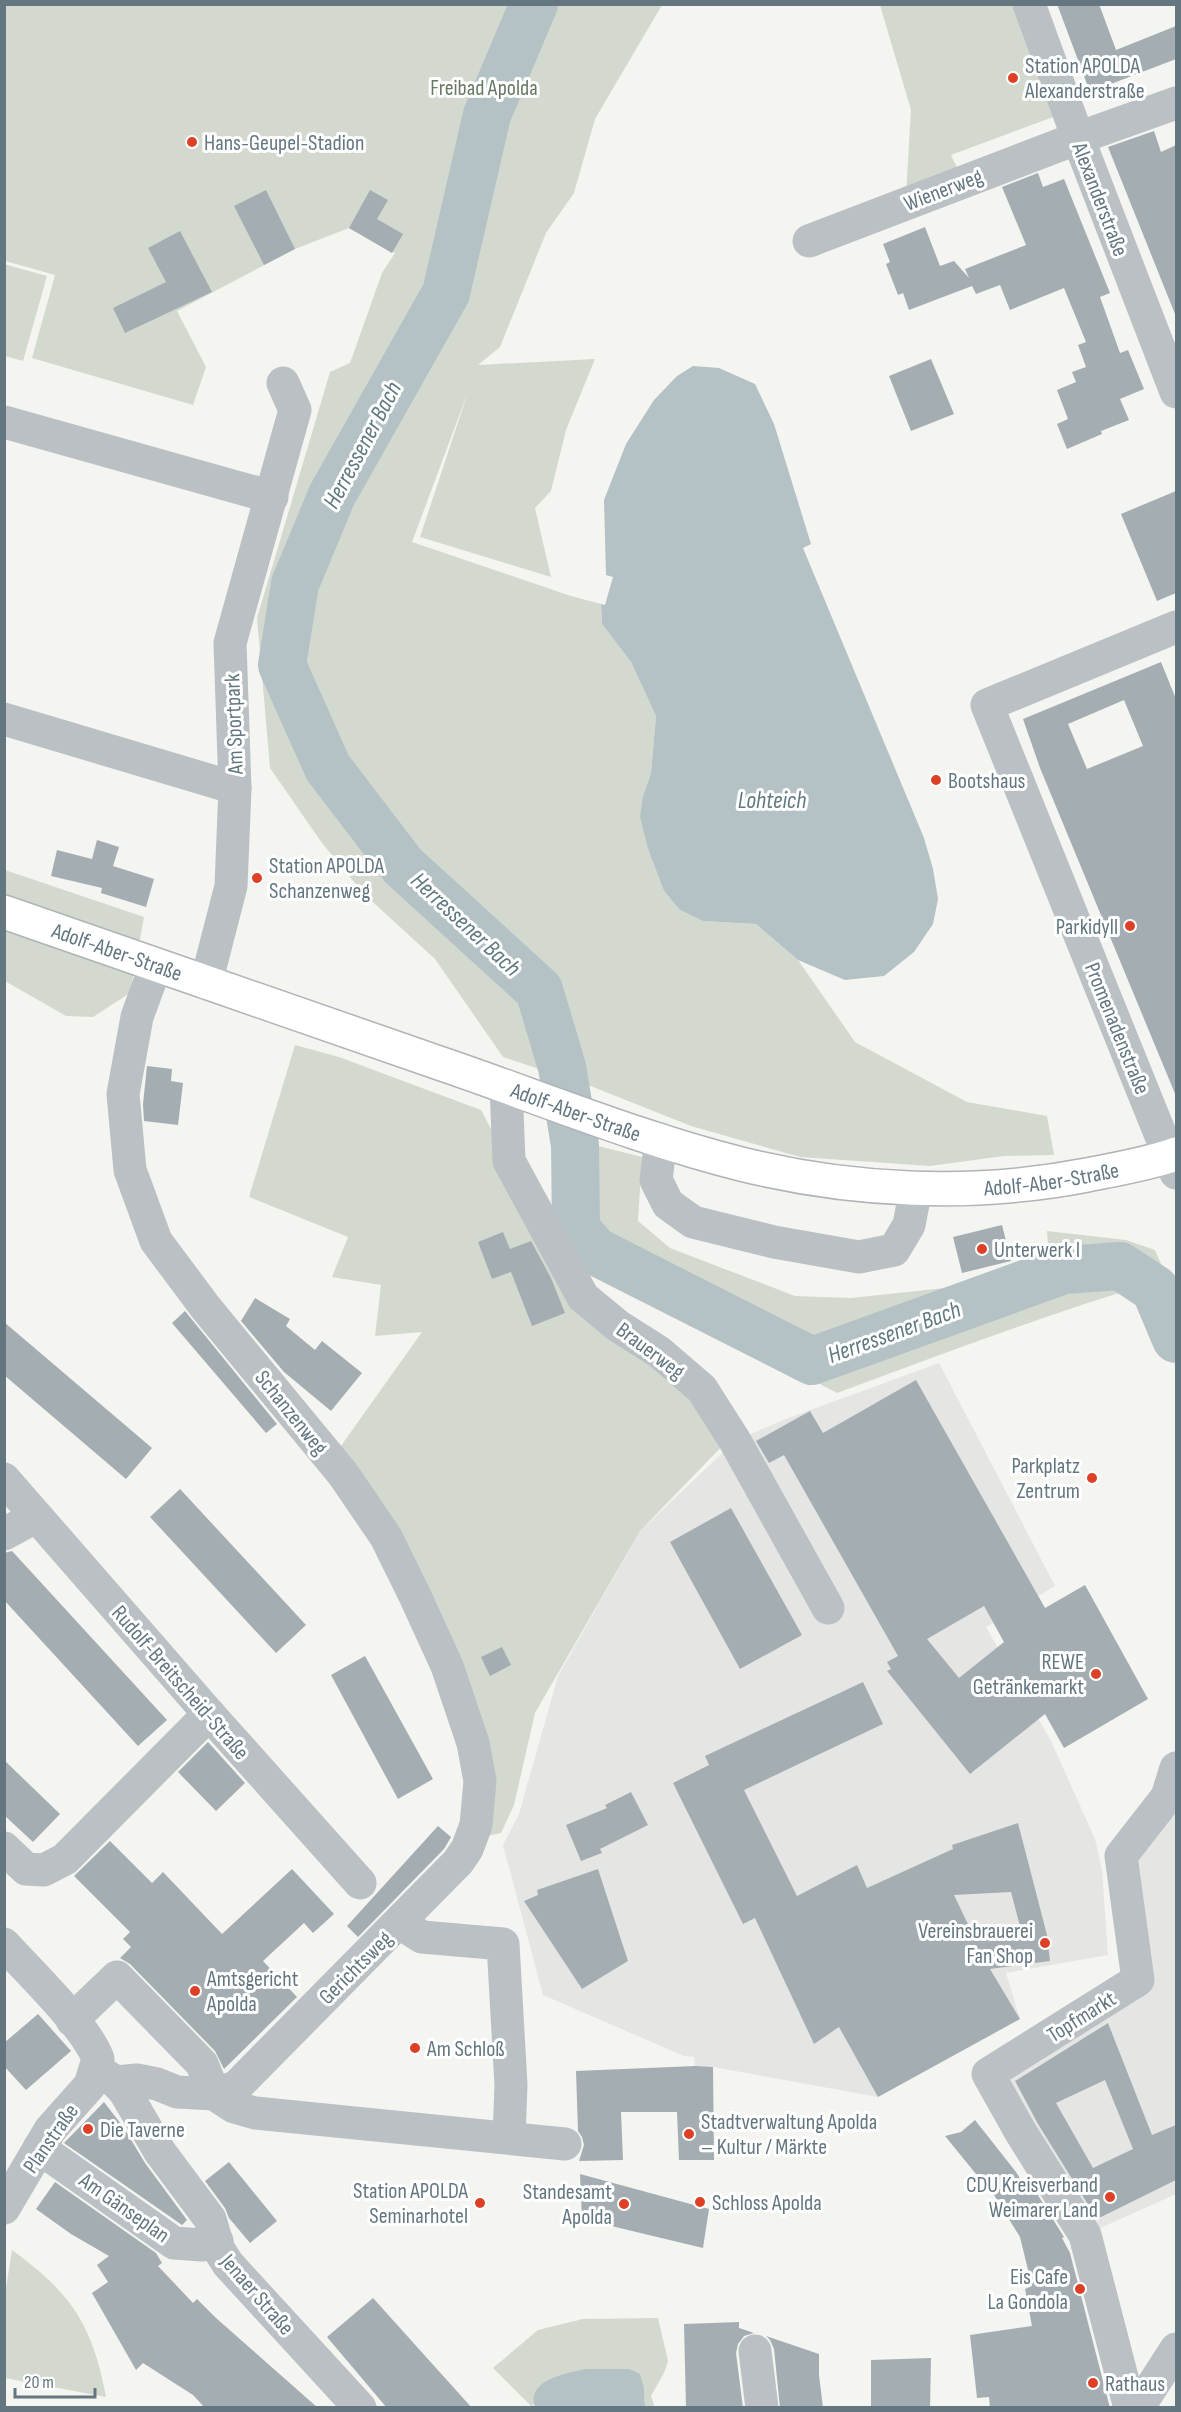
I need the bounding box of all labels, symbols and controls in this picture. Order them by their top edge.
place label: Station APOLDA Alexanderstraße [1024,53,1145,105]
marker: Station APOLDA Alexanderstraße [1006,71,1020,85]
park label: Freibad Apolda [430,75,538,102]
place label: Hans-Geupel-Stadion [204,130,364,157]
marker: Hans-Geupel-Stadion [185,135,199,149]
street label: Alexanderstraße [1065,138,1134,260]
street label: Wienerweg [900,163,987,218]
water label: Herressener Bach [317,377,408,514]
street label: Am Sportpark [219,673,250,776]
place label: Bootshaus [948,768,1026,795]
marker: Bootshaus [929,773,943,787]
water label: Lohteich [738,786,806,815]
place label: Station APOLDA Schanzenweg [269,853,385,905]
water label: Herressener Bach [405,866,527,983]
marker: Station APOLDA Schanzenweg [250,871,264,885]
place label: Parkidyll [1056,914,1118,941]
street label: Adolf-Aber-Straße [47,917,185,988]
marker: Parkidyll [1123,919,1137,933]
street label: Promenadenstraße [1078,959,1155,1098]
street label: Adolf-Aber-Straße [506,1077,644,1148]
street label: Adolf-Aber-Straße [982,1157,1121,1203]
place label: Unterwerk I [994,1237,1080,1264]
marker: Unterwerk I [975,1242,989,1256]
water label: Herressener Bach [824,1295,965,1370]
street label: Brauerweg [611,1317,690,1386]
street label: Schanzenweg [248,1365,333,1461]
place label: Parkplatz Zentrum [1011,1453,1080,1505]
marker: Parkplatz Zentrum [1085,1471,1099,1485]
street label: Rudolf-Breitscheid-Straße [105,1600,254,1766]
place label: REWE Getränkemarkt [973,1649,1084,1701]
marker: REWE Getränkemarkt [1089,1667,1103,1681]
place label: Vereinsbrauerei Fan Shop [918,1918,1033,1970]
street label: Gerichtsweg [314,1925,399,2010]
marker: Vereinsbrauerei Fan Shop [1038,1936,1052,1950]
place label: Amtsgericht Apolda [206,1966,299,2018]
marker: Amtsgericht Apolda [188,1984,202,1998]
street label: Topfmarkt [1042,1986,1121,2049]
place label: Am Schloß [426,2036,505,2063]
marker: Am Schloß [408,2041,422,2055]
street label: Planstraße [18,2099,85,2179]
place label: Stadtverwaltung Apolda – Kultur / Märkte [701,2109,877,2161]
place label: Die Taverne [100,2117,185,2144]
marker: Die Taverne [81,2122,95,2136]
marker: Stadtverwaltung Apolda – Kultur / Märkte [682,2127,696,2141]
street label: Am Gänseplan [73,2167,174,2249]
place label: CDU Kreisverband Weimarer Land [966,2172,1098,2224]
place label: Station APOLDA Seminarhotel [353,2178,469,2230]
place label: Standesamt Apolda [523,2179,612,2231]
place label: Schloss Apolda [712,2190,822,2217]
marker: CDU Kreisverband Weimarer Land [1103,2190,1117,2204]
marker: Schloss Apolda [693,2195,707,2209]
marker: Station APOLDA Seminarhotel [473,2196,487,2210]
marker: Standesamt Apolda [617,2197,631,2211]
street label: Jenaer Straße [214,2248,299,2341]
place label: Eis Cafe La Gondola [987,2264,1068,2316]
marker: Eis Cafe La Gondola [1073,2282,1087,2296]
scale bar [15,2361,94,2399]
place label: Rathaus [1105,2371,1165,2398]
text: 20 m [24,2372,54,2393]
marker: Rathaus [1086,2376,1100,2390]

